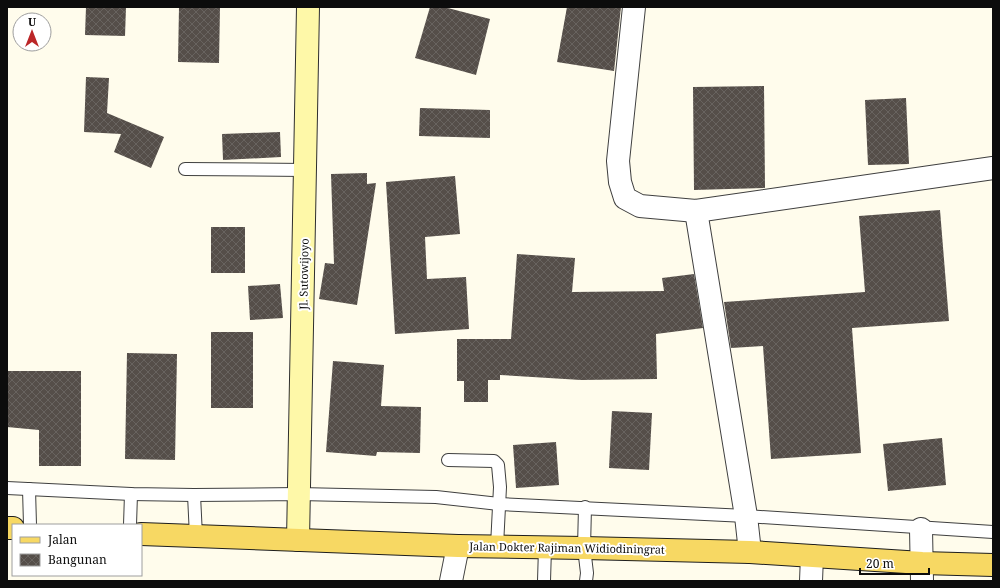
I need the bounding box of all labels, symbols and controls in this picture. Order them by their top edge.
north arrow [12,12,52,52]
text: U [28,14,37,29]
street label: Jl. Sutowijoyo [295,238,312,311]
legend [12,524,142,576]
text: Jalan [47,531,78,548]
street label: Jalan Dokter Rajiman Widiodiningrat [468,538,665,557]
scale bar [860,550,929,576]
text: Bangunan [48,551,107,568]
text: 20 m [866,555,894,572]

